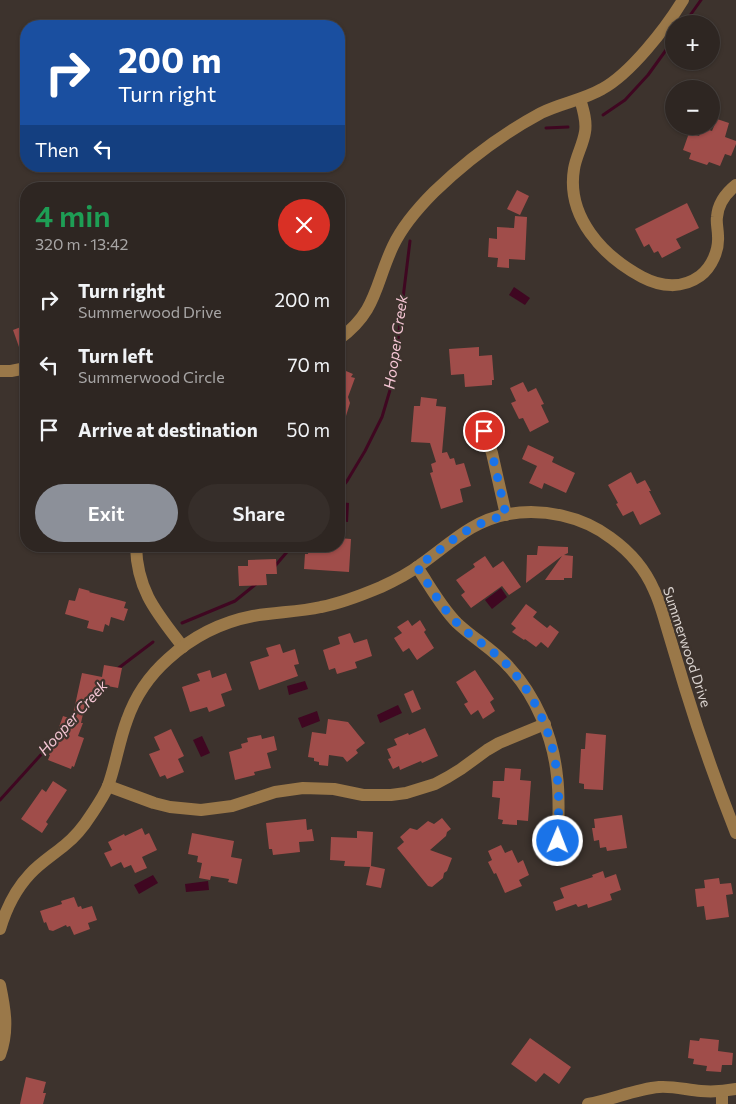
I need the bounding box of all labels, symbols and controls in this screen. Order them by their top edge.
map controls [665,15,720,135]
button: + [665,15,720,70]
text: 200 m [118,37,221,80]
icon: right [35,40,100,105]
text: Turn right [118,80,216,107]
button: − [665,80,720,135]
icon: left [89,135,117,163]
text: Then [35,138,79,161]
text: 4 min [35,196,111,233]
button: close [278,199,330,251]
text: 320 m · 13:42 [35,234,128,253]
text: Turn right [78,279,165,302]
icon: right [35,286,63,314]
text: 200 m [275,288,330,311]
water label: Hooper Creek [380,293,411,390]
text: Summerwood Drive [78,302,222,321]
text: Turn left [78,344,153,367]
icon: left [35,351,63,379]
text: 70 m [287,353,330,376]
text: Summerwood Circle [78,367,225,386]
pin [463,410,505,452]
icon: arrive [35,416,63,444]
icon: arrive [470,417,498,445]
text: Arrive at destination [78,418,258,441]
text: 50 m [286,418,330,441]
button: Exit [35,484,178,542]
button: Share [188,484,330,542]
street label: Summerwood Drive [660,584,715,709]
water label: Hooper Creek [34,675,111,759]
position arrow [531,814,583,866]

